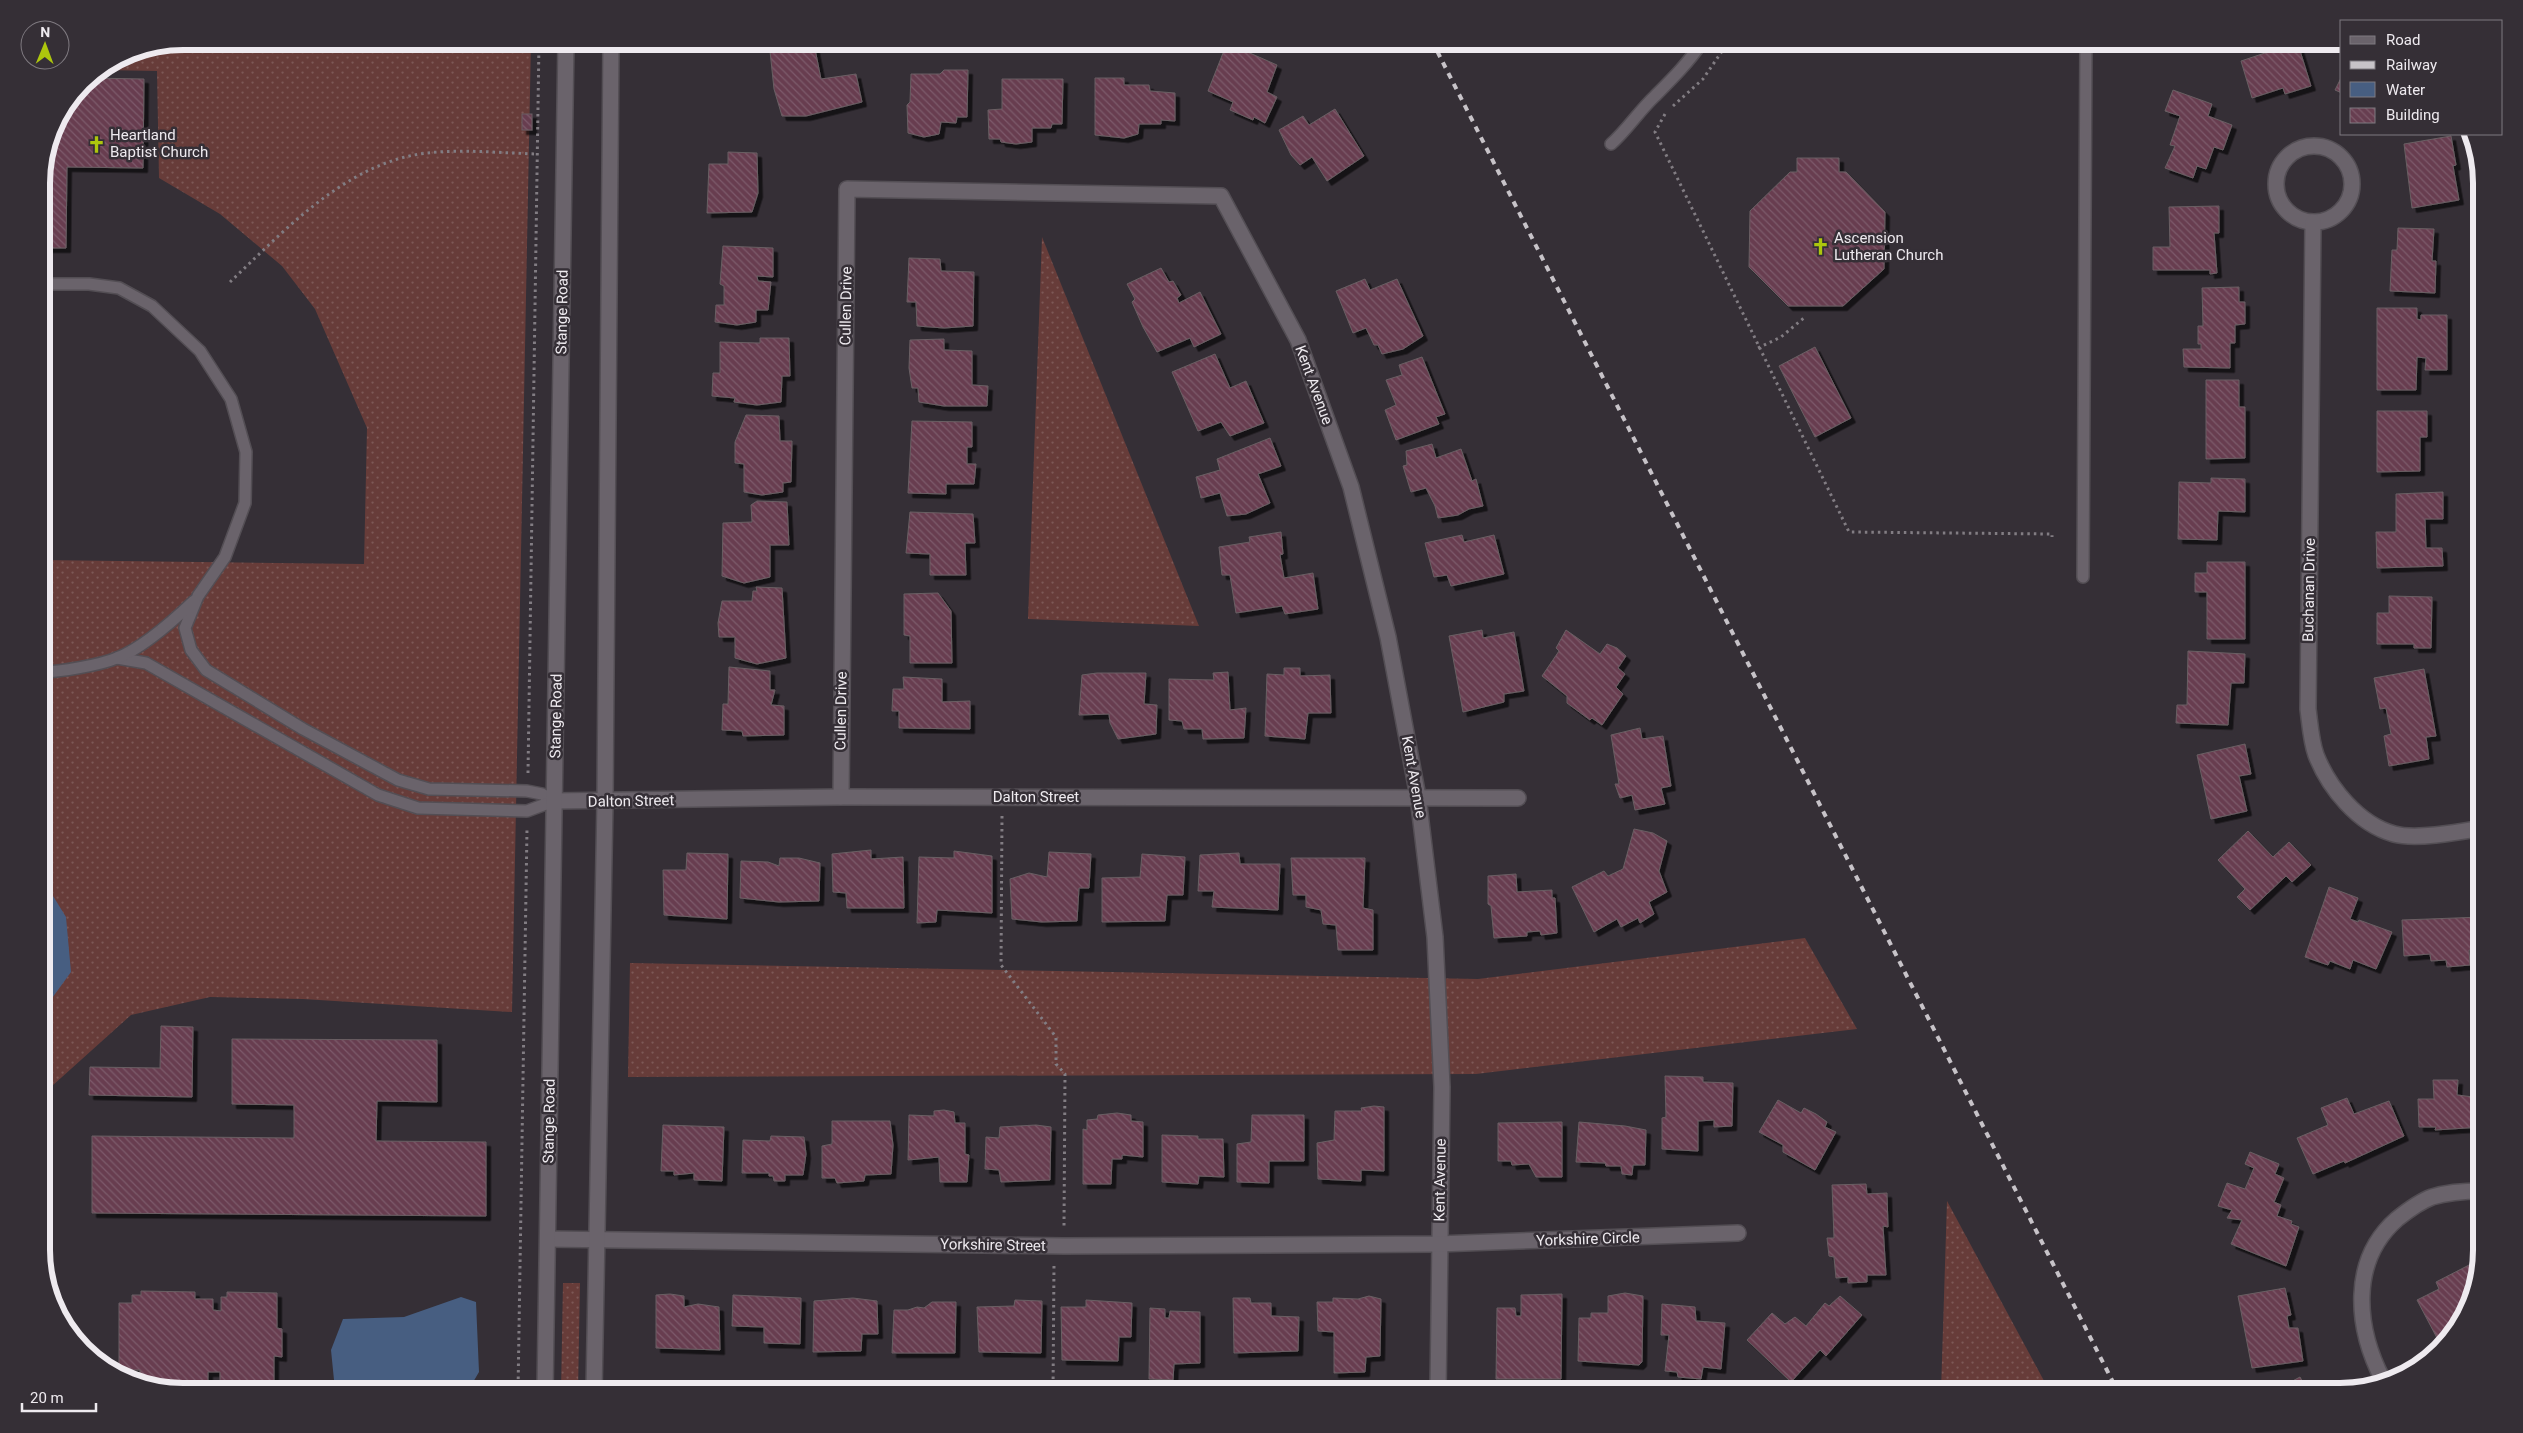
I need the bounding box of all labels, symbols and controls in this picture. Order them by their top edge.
north arrow [20,20,70,70]
legend [2340,20,2503,135]
text: N [40,24,50,40]
text: Road [2386,31,2420,49]
text: Railway [2386,56,2437,74]
text: Water [2386,81,2425,99]
text: Building [2386,106,2440,124]
place label: Heartland Baptist Church [110,126,208,161]
church icon: Heartland Baptist Church [86,134,106,154]
place label: Ascension Lutheran Church [1834,229,1943,264]
church icon: Ascension Lutheran Church [1810,237,1830,257]
street label: Cullen Drive [836,266,856,346]
street label: Stange Road [552,269,572,355]
street label: Kent Avenue [1291,343,1337,427]
street label: Buchanan Drive [2299,538,2319,642]
street label: Cullen Drive [831,671,851,751]
street label: Stange Road [546,673,566,759]
street label: Kent Avenue [1398,734,1430,820]
street label: Dalton Street [993,788,1079,806]
street label: Dalton Street [588,791,675,811]
street label: Stange Road [539,1078,559,1164]
street label: Kent Avenue [1430,1138,1450,1222]
street label: Yorkshire Circle [1536,1228,1640,1250]
street label: Yorkshire Street [940,1235,1046,1255]
scale bar [22,1380,96,1412]
text: 20 m [30,1389,64,1407]

